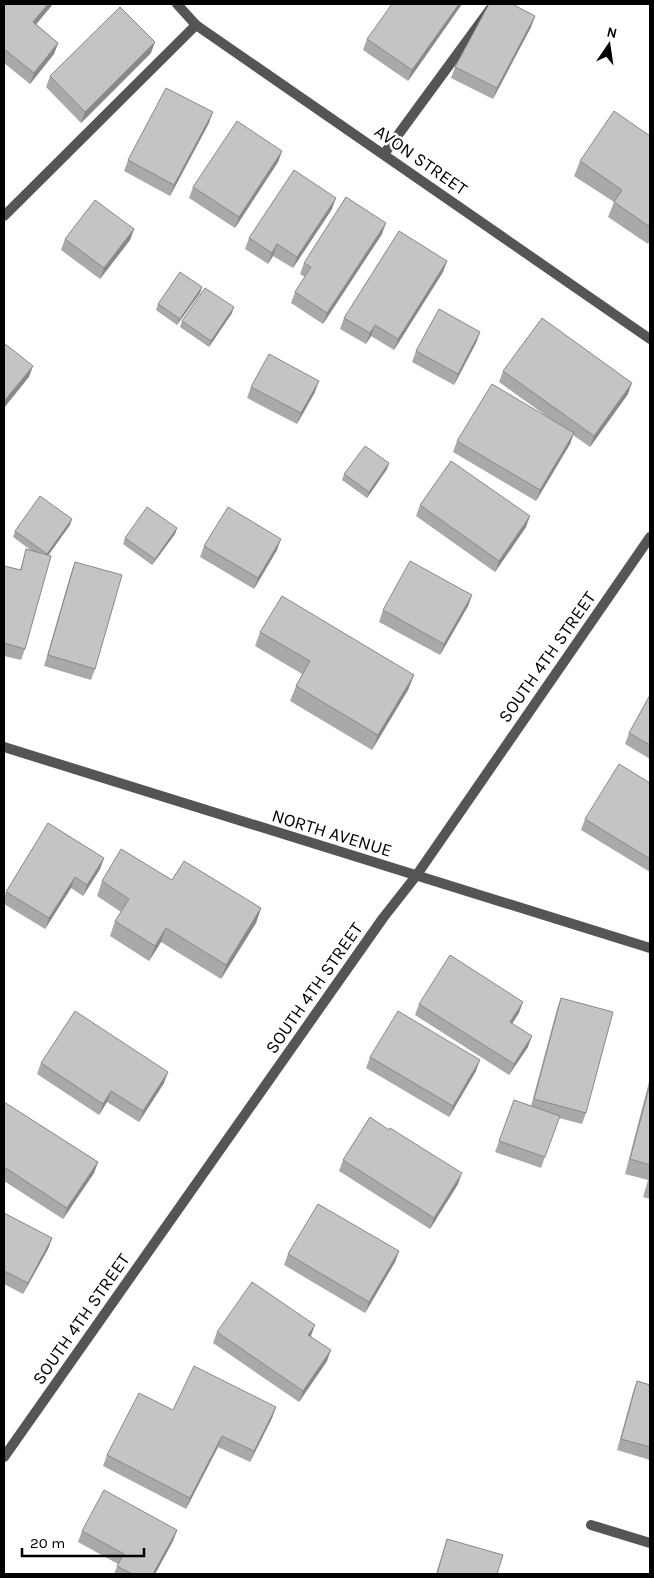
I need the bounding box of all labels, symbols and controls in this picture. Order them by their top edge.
north arrow [584,20,634,70]
text: N [605,23,619,42]
street label: AVON STREET [370,120,472,200]
street label: SOUTH 4TH STREET [494,587,600,727]
street label: NORTH AVENUE [269,804,395,862]
street label: SOUTH 4TH STREET [261,918,367,1058]
street label: SOUTH 4TH STREET [28,1249,134,1389]
scale bar [22,1526,145,1558]
text: 20 m [30,1534,65,1552]

